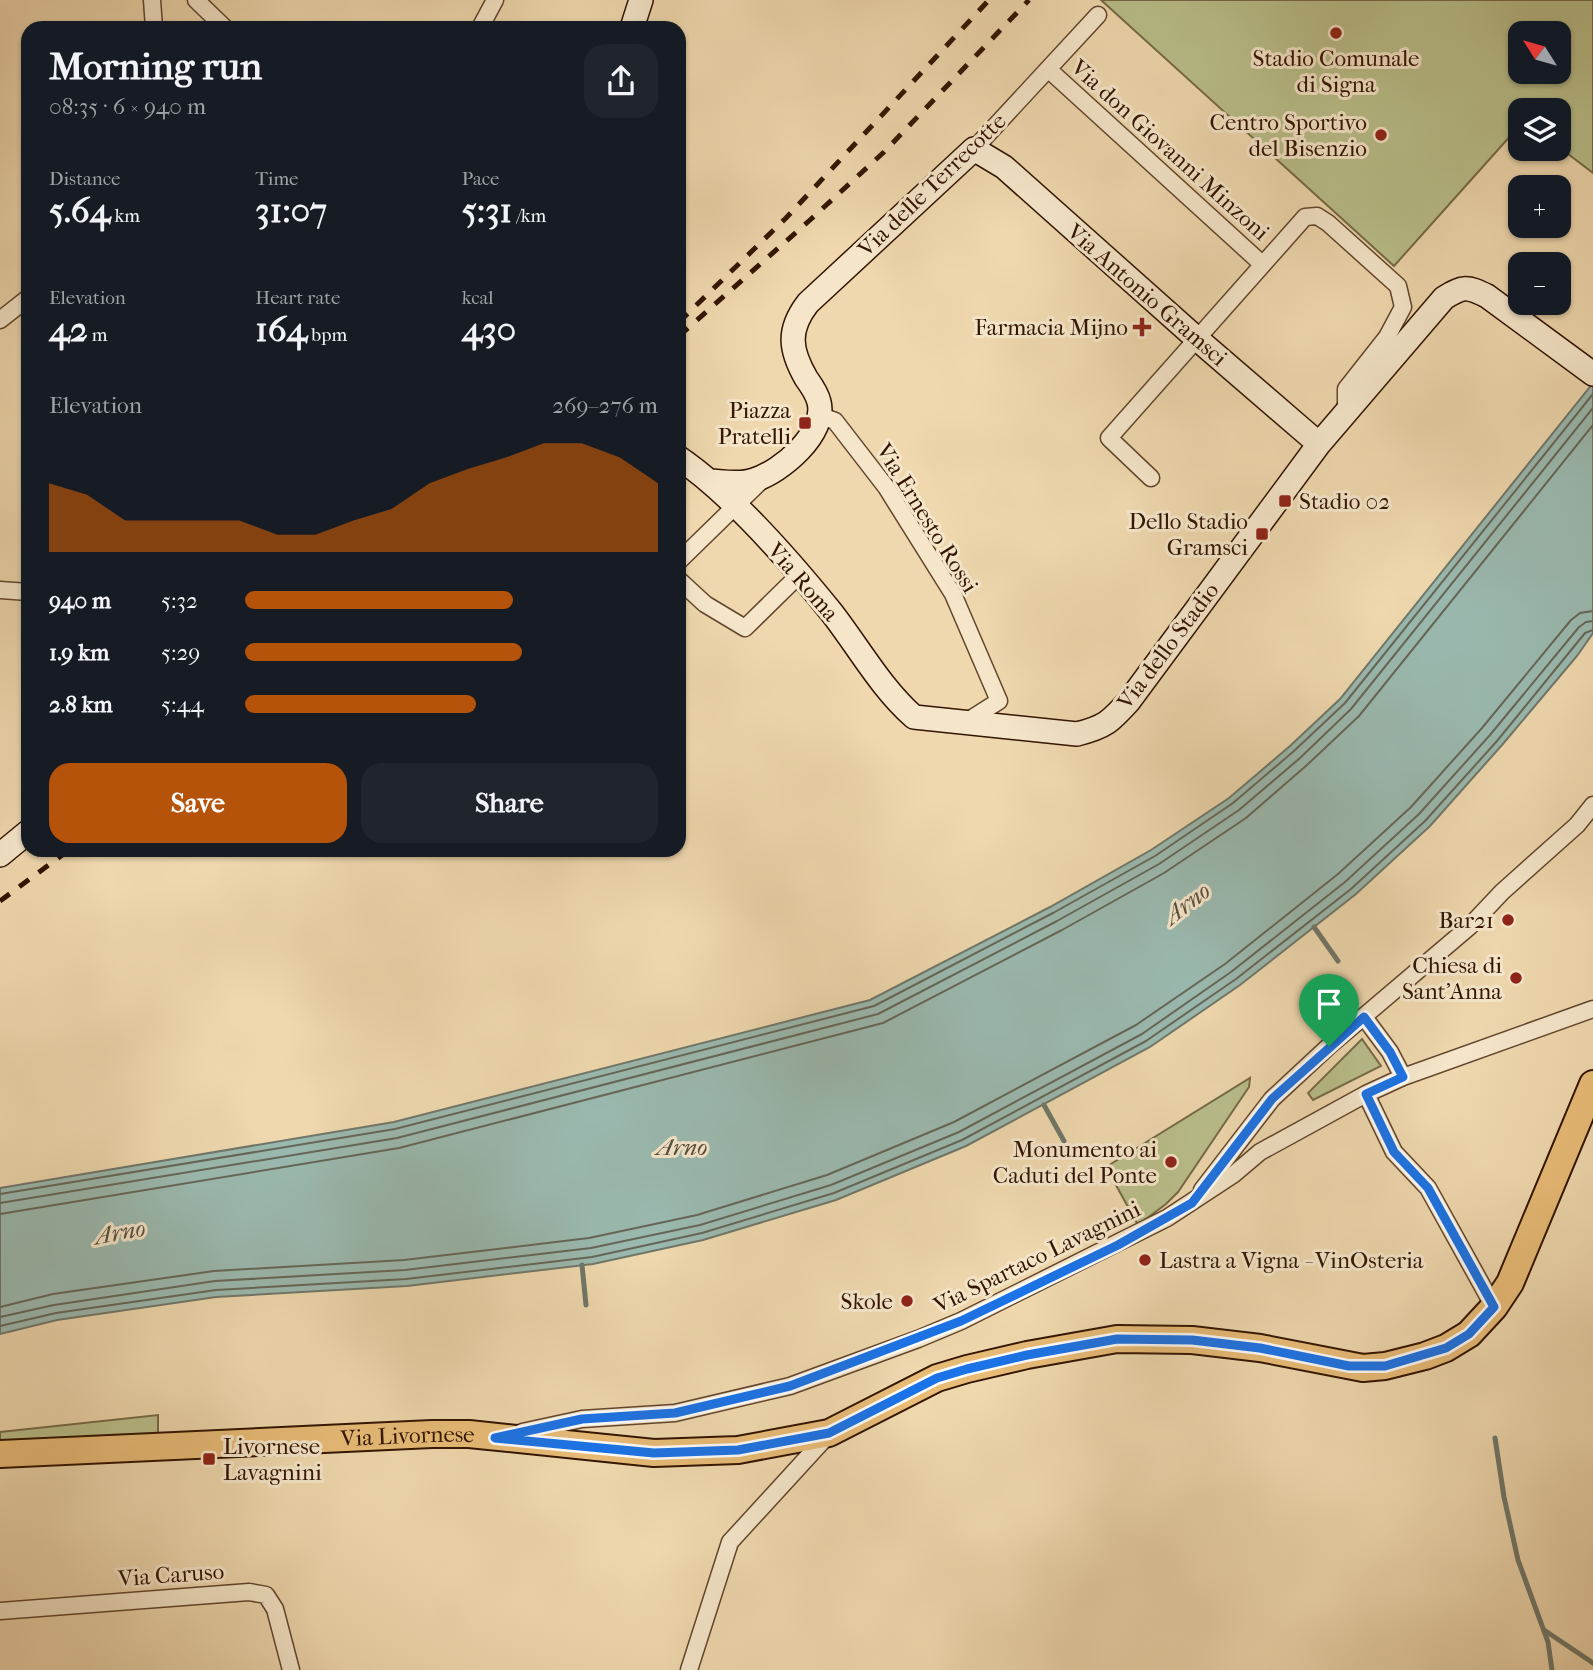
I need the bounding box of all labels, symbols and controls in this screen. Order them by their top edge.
north arrow [1508,21,1572,84]
map controls [1508,21,1571,315]
marker: Stadio Comunale di Signa [1328,25,1344,41]
text: Morning run [49,44,262,89]
button: share [584,44,658,118]
place label: Stadio Comunale di Signa [1253,45,1419,98]
street label: Via don Giovanni Minzoni [1065,53,1275,246]
text: 08:35 · 6 × 940 m [49,93,206,120]
button: layers [1508,98,1571,161]
street label: Via delle Terrecotte [852,107,1012,263]
place label: Centro Sportivo del Bisenzio [1209,109,1367,162]
marker: Centro Sportivo del Bisenzio [1373,127,1389,143]
text: Distance [49,168,120,190]
text: Time [255,168,299,190]
text: Pace [462,168,500,190]
button: + [1508,175,1571,238]
text: 5.64 [49,190,110,231]
text: 31:07 [255,190,327,231]
text: 5:31 [462,190,512,231]
text: km [110,205,140,227]
text: /km [512,205,546,227]
street label: Via Antonio Gramsci [1061,218,1233,372]
button: − [1508,252,1571,315]
text: Elevation [49,287,126,309]
text: Heart rate [255,287,340,309]
text: kcal [462,287,494,309]
text: 42 [49,309,88,350]
text: 164 [255,309,307,350]
text: 430 [462,309,516,350]
place label: Farmacia Mijno [975,314,1128,341]
marker: Farmacia Mijno [1134,319,1150,335]
text: m [88,324,108,346]
text: bpm [307,324,347,346]
text: Elevation [49,392,142,419]
text: 269–276 m [552,392,658,419]
place label: Piazza Pratelli [718,397,791,450]
marker: Piazza Pratelli [797,415,813,431]
street label: Via Ernesto Rossi [870,438,984,598]
place label: Stadio 02 [1299,488,1390,515]
marker: Stadio 02 [1277,493,1293,509]
place label: Dello Stadio Gramsci [1128,508,1248,561]
marker: Dello Stadio Gramsci [1254,526,1270,542]
street label: Via Roma [761,537,845,627]
street label: Via dello Stadio [1111,577,1224,716]
text: 940 m [49,587,111,614]
text: 5:32 [161,587,198,614]
text: 1.9 km [49,639,109,666]
text: 5:29 [161,639,200,666]
text: 2.8 km [49,691,113,718]
text: 5:44 [161,691,204,718]
button: Save [49,763,347,843]
button: Share [361,763,658,843]
water label: Arno [1156,876,1216,932]
place label: Bar21 [1439,907,1494,934]
marker: Bar21 [1500,912,1516,928]
place label: Chiesa di Sant'Anna [1402,952,1502,1005]
marker: Chiesa di Sant'Anna [1508,970,1524,986]
pin [1299,974,1359,1046]
icon: arrive [1310,985,1348,1023]
water label: Arno [654,1133,707,1161]
place label: Monumento ai Caduti del Ponte [993,1136,1157,1189]
marker: Monumento ai Caduti del Ponte [1163,1154,1179,1170]
street label: Via Spartaco Lavagnini [928,1195,1145,1319]
water label: Arno [90,1214,147,1251]
place label: Lastra a Vigna - VinOsteria [1159,1247,1424,1274]
marker: Lastra a Vigna - VinOsteria [1137,1252,1153,1268]
place label: Skole [841,1288,893,1315]
marker: Skole [899,1293,915,1309]
street label: Via Livornese [339,1420,476,1452]
place label: Livornese Lavagnini [223,1433,322,1486]
marker: Livornese Lavagnini [201,1451,217,1467]
street label: Via Caruso [116,1558,225,1592]

